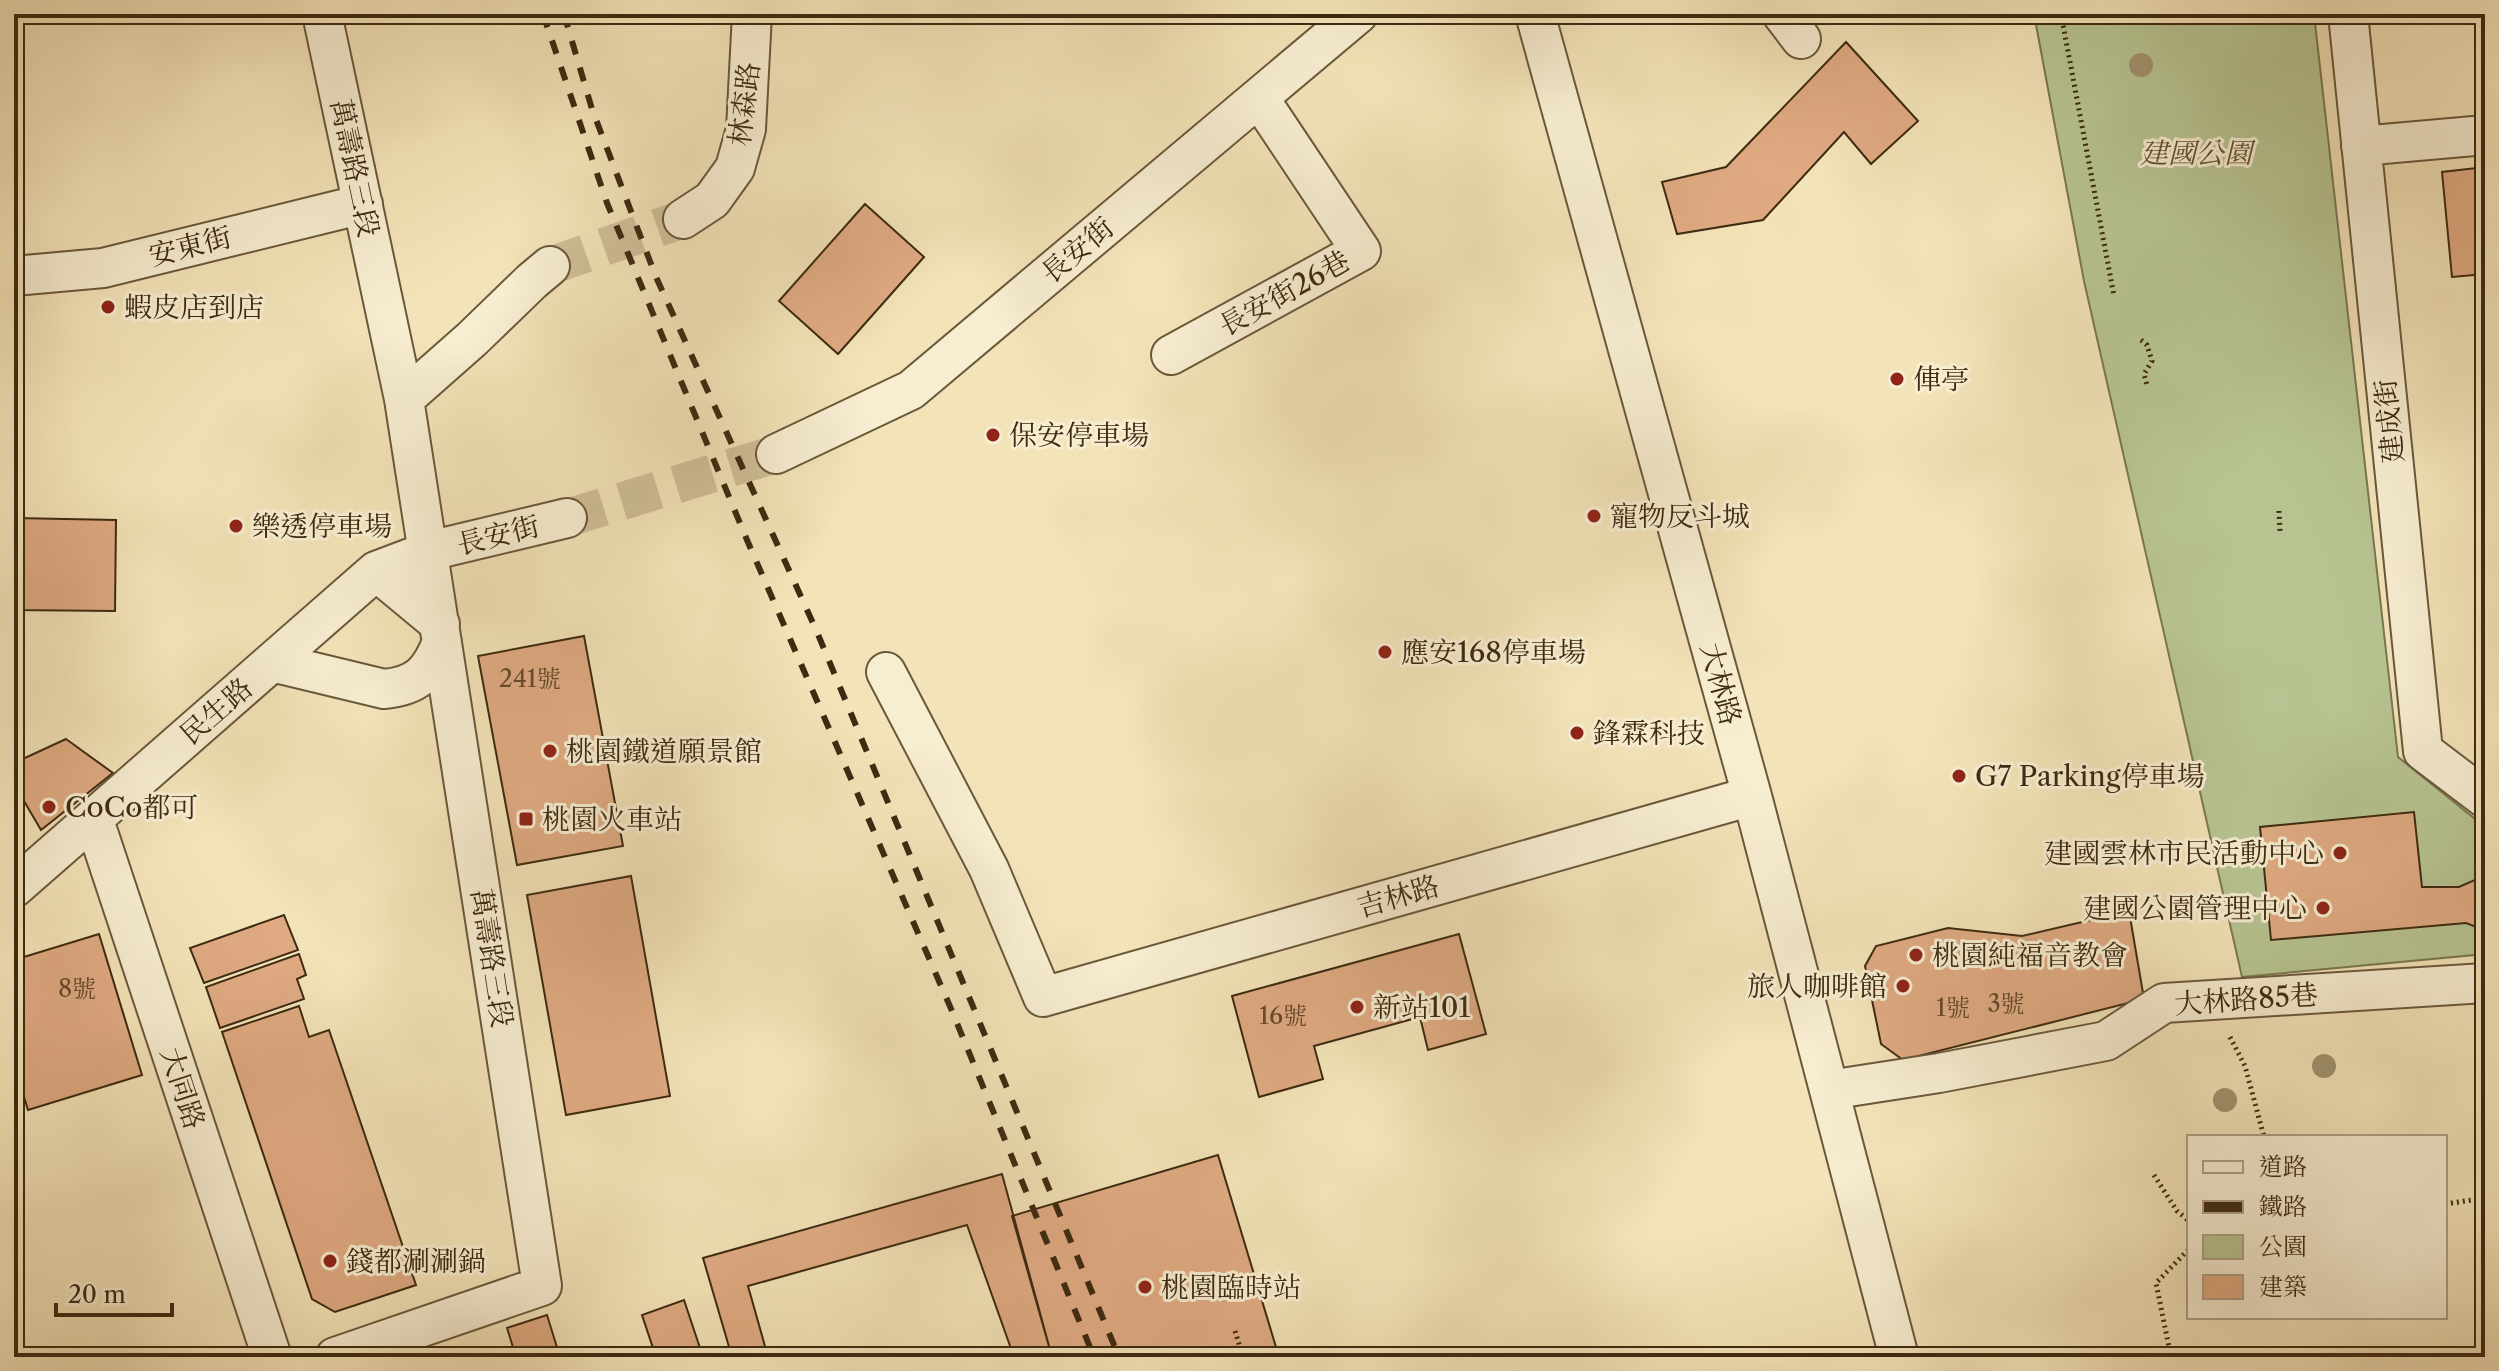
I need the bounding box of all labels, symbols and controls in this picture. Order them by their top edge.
street label: 林森路 [722,60,766,148]
street label: 萬壽路三段 [324,96,386,240]
park label: 建國公園 [2140,136,2256,170]
street label: 長安街 [1034,210,1120,290]
street label: 安東街 [145,219,235,273]
street label: 長安街26巷 [1213,243,1355,343]
place label: 蝦皮店到店 [124,290,264,324]
marker: 蝦皮店到店 [99,298,117,316]
place label: 俥亭 [1913,362,1969,396]
marker: 俥亭 [1888,370,1906,388]
street label: 建成街 [2368,377,2410,465]
place label: 保安停車場 [1009,418,1149,452]
marker: 保安停車場 [984,426,1002,444]
place label: 寵物反斗城 [1610,499,1750,533]
marker: 寵物反斗城 [1585,507,1603,525]
street label: 長安街 [453,508,543,562]
place label: 樂透停車場 [252,509,392,543]
marker: 樂透停車場 [227,517,245,535]
place label: 應安168停車場 [1401,635,1586,669]
street label: 大林路 [1694,639,1748,729]
marker: 應安168停車場 [1376,643,1394,661]
house number: 241號 [499,664,561,693]
street label: 民生路 [173,671,259,751]
place label: 鋒霖科技 [1593,716,1705,750]
marker: 鋒霖科技 [1568,724,1586,742]
place label: 桃園鐵道願景館 [566,734,762,768]
marker: 桃園鐵道願景館 [541,742,559,760]
place label: G7 Parking停車場 [1975,759,2204,793]
marker: G7 Parking停車場 [1950,767,1968,785]
place label: CoCo都可 [65,790,199,824]
marker: CoCo都可 [40,798,58,816]
place label: 桃園火車站 [542,802,682,836]
marker: 桃園火車站 [517,810,535,828]
place label: 建國雲林市民活動中心 [2044,836,2324,870]
marker: 建國雲林市民活動中心 [2331,844,2349,862]
street label: 吉林路 [1353,868,1443,924]
street label: 萬壽路三段 [464,886,520,1030]
place label: 建國公園管理中心 [2083,891,2307,925]
marker: 建國公園管理中心 [2314,899,2332,917]
place label: 桃園純福音教會 [1932,938,2128,972]
marker: 桃園純福音教會 [1907,946,1925,964]
place label: 旅人咖啡館 [1747,969,1887,1003]
house number: 8號 [58,974,96,1003]
marker: 旅人咖啡館 [1894,977,1912,995]
street label: 大林路85巷 [2173,977,2319,1021]
house number: 3號 [1987,989,2025,1018]
place label: 新站101 [1373,990,1471,1024]
house number: 1號 [1936,993,1970,1022]
marker: 新站101 [1348,998,1366,1016]
house number: 16號 [1259,1001,1307,1030]
street label: 大同路 [154,1043,212,1133]
legend [2187,1135,2447,1319]
text: 道路 [2259,1152,2307,1181]
text: 鐵路 [2259,1192,2307,1221]
text: 公園 [2259,1232,2307,1261]
place label: 錢都涮涮鍋 [346,1244,486,1278]
marker: 錢都涮涮鍋 [321,1252,339,1270]
scale bar [56,1267,172,1317]
place label: 桃園臨時站 [1161,1270,1301,1304]
text: 建築 [2259,1272,2307,1301]
marker: 桃園臨時站 [1136,1278,1154,1296]
text: 20 m [68,1280,126,1309]

